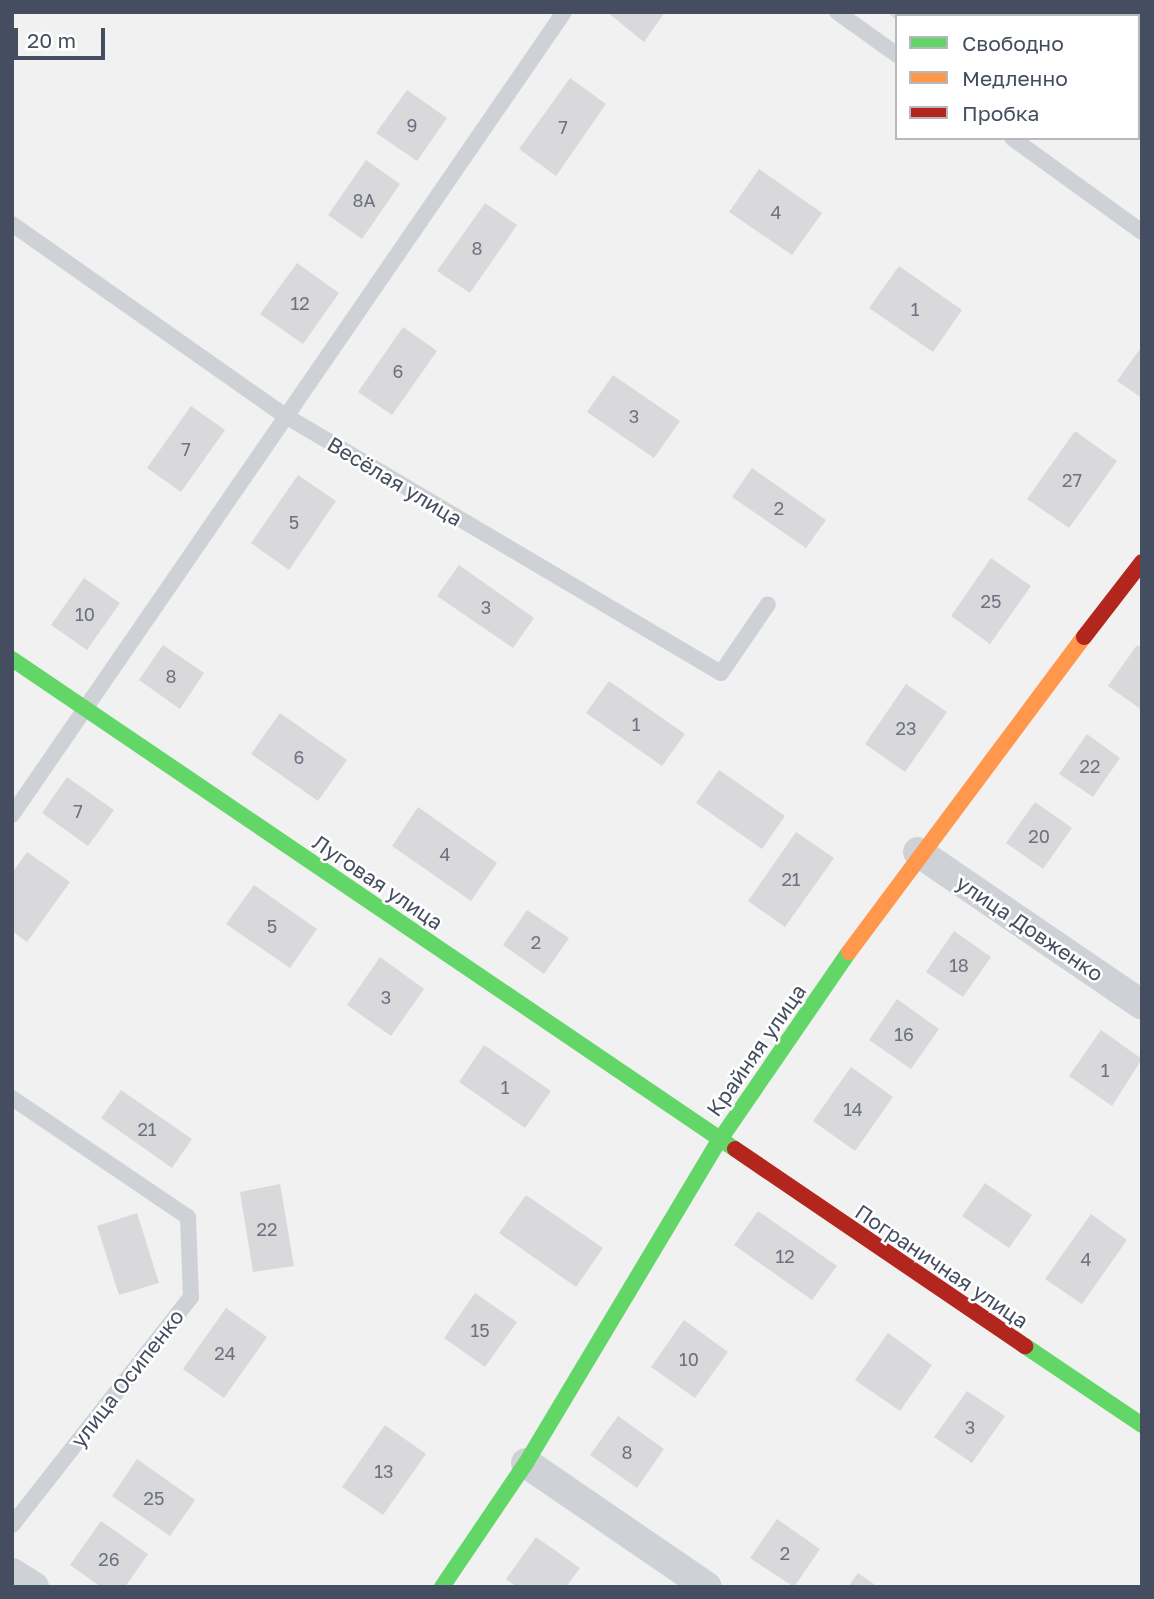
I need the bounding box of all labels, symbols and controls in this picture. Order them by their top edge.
scale bar [18,14,108,58]
legend [895,14,1140,140]
text: 20 m [27,27,76,53]
text: Свободно [962,30,1064,56]
text: Медленно [962,65,1068,91]
text: Пробка [962,100,1040,126]
house number: 9 [407,114,417,136]
house number: 7 [558,116,568,138]
house number: 8А [352,189,376,211]
house number: 4 [771,201,781,223]
house number: 8 [472,237,482,259]
house number: 12 [290,292,310,314]
house number: 1 [911,298,919,320]
house number: 6 [393,360,403,382]
house number: 3 [629,405,639,427]
street label: Весёлая улица [323,431,467,531]
house number: 7 [181,438,191,460]
house number: 27 [1062,469,1082,491]
house number: 2 [774,497,784,519]
house number: 5 [289,511,299,533]
house number: 25 [981,590,1001,612]
house number: 3 [481,596,491,618]
house number: 10 [75,603,95,625]
house number: 8 [166,665,176,687]
house number: 1 [632,713,640,735]
house number: 23 [896,717,916,739]
house number: 6 [294,746,304,768]
house number: 22 [1080,755,1100,777]
house number: 7 [73,800,83,822]
house number: 20 [1028,825,1050,847]
street label: Луговая улица [308,829,448,935]
house number: 4 [440,843,450,865]
house number: 21 [781,868,801,890]
street label: улица Довженко [952,870,1108,986]
house number: 5 [267,915,277,937]
house number: 2 [531,931,541,953]
house number: 18 [949,954,969,976]
street label: Крайняя улица [701,979,811,1121]
house number: 3 [381,986,391,1008]
house number: 16 [894,1023,914,1045]
house number: 1 [1101,1059,1109,1081]
house number: 1 [501,1076,509,1098]
house number: 14 [843,1098,863,1120]
house number: 21 [137,1118,157,1140]
street label: Пограничная улица [851,1199,1033,1333]
house number: 22 [257,1218,277,1240]
house number: 12 [775,1245,795,1267]
house number: 4 [1081,1248,1091,1270]
street label: улица Осипенко [65,1304,189,1452]
house number: 15 [470,1319,490,1341]
house number: 24 [214,1342,236,1364]
house number: 10 [679,1348,699,1370]
house number: 3 [965,1416,975,1438]
house number: 8 [622,1441,632,1463]
house number: 13 [374,1460,394,1482]
house number: 25 [144,1487,164,1509]
house number: 2 [780,1542,790,1564]
house number: 26 [98,1548,120,1570]

